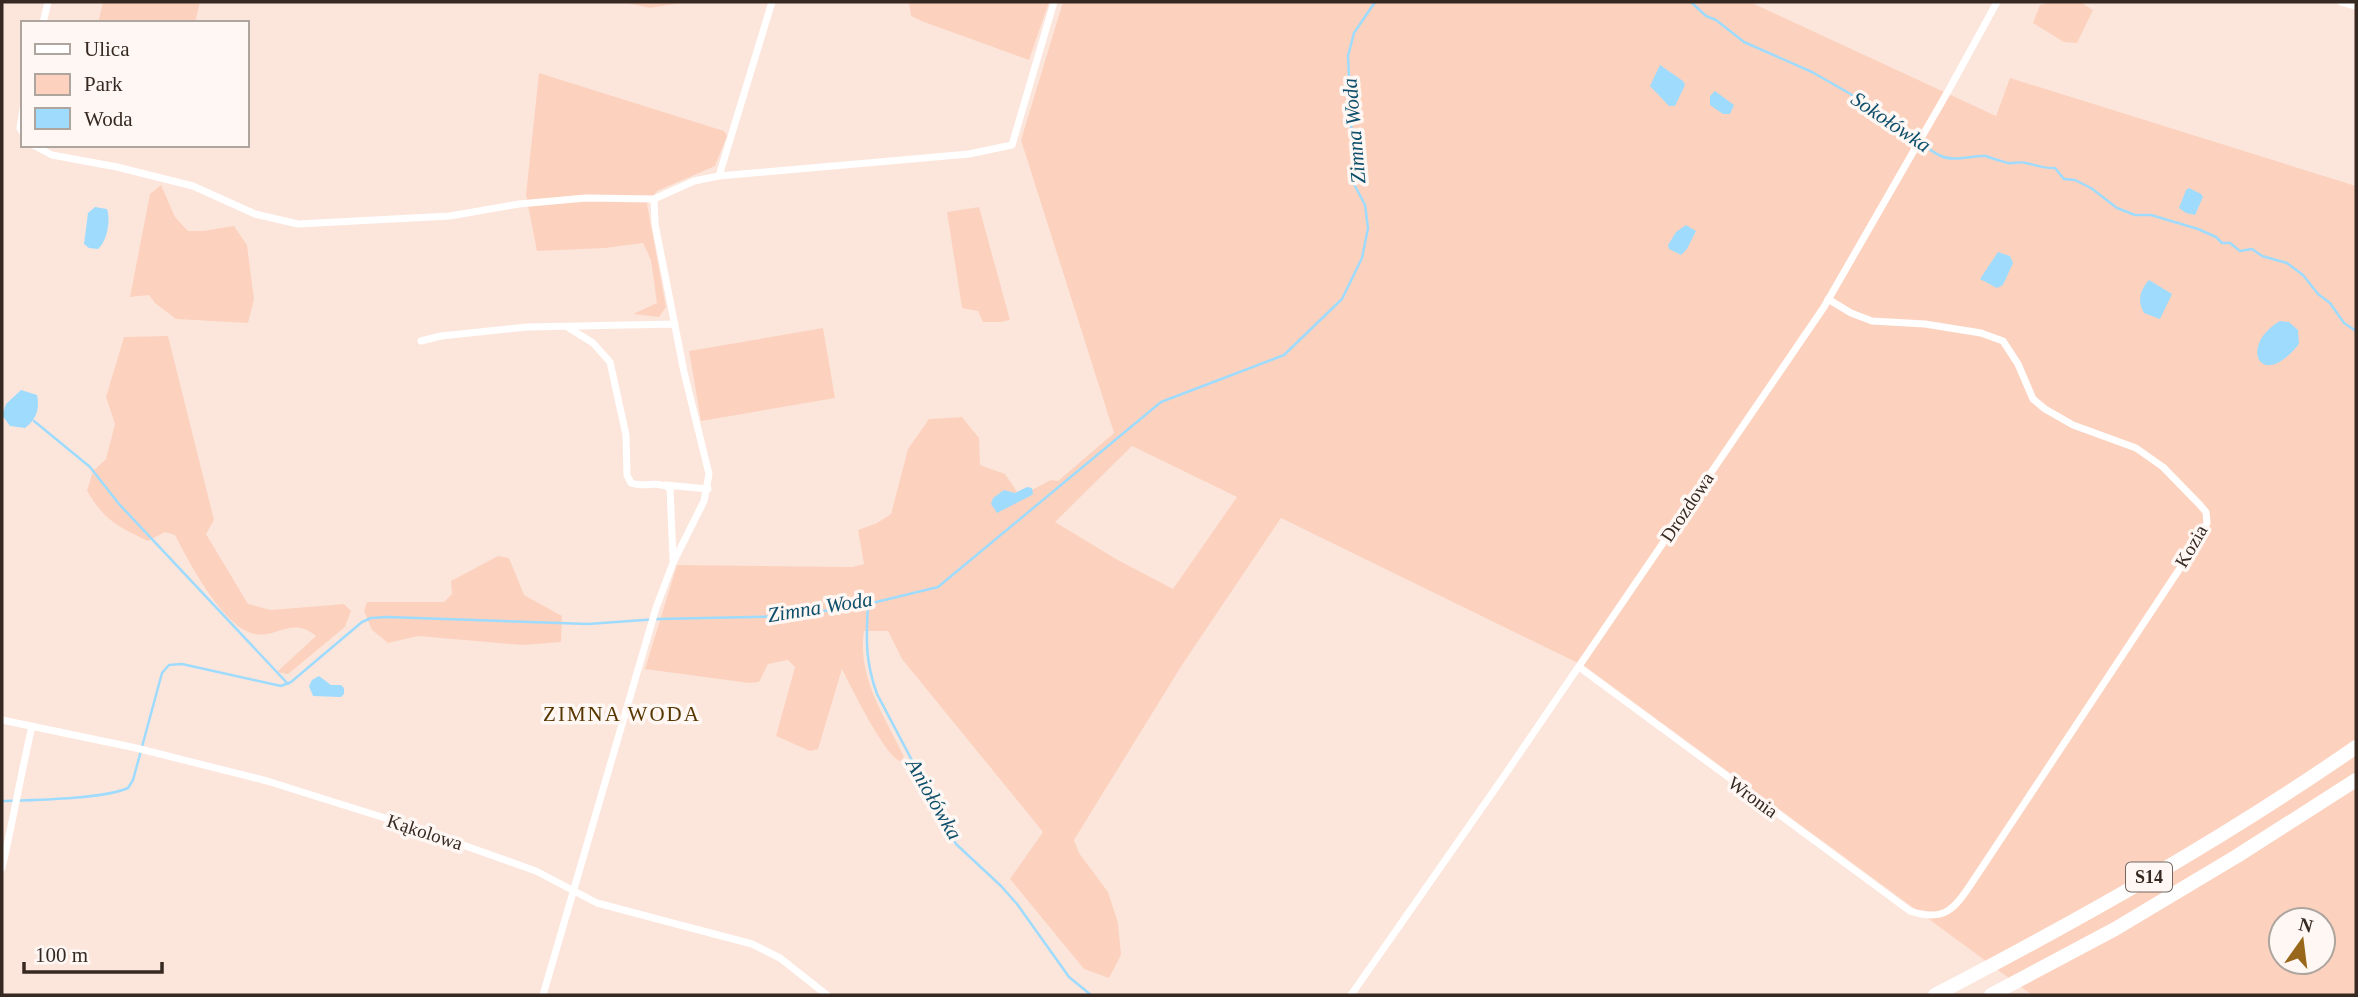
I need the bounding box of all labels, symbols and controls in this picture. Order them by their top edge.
legend [21,21,248,147]
text: Ulica [84,37,130,61]
text: Park [84,72,123,96]
water label: Zimna Woda [1337,77,1371,185]
water label: Sokołówka [1847,87,1935,157]
text: Woda [84,107,133,131]
street label: Drozdowa [1656,468,1718,546]
street label: Kozia [2171,521,2212,571]
water label: Zimna Woda [766,587,874,627]
district label: ZIMNA WODA [543,702,701,726]
water label: Aniołówka [900,752,967,844]
street label: Wronia [1724,772,1782,822]
street label: Kąkolowa [385,810,466,854]
road number: S14 [2126,862,2172,892]
north arrow [2267,906,2337,976]
text: N [2297,913,2315,937]
scale bar [24,930,163,974]
text: 100 m [35,943,88,967]

